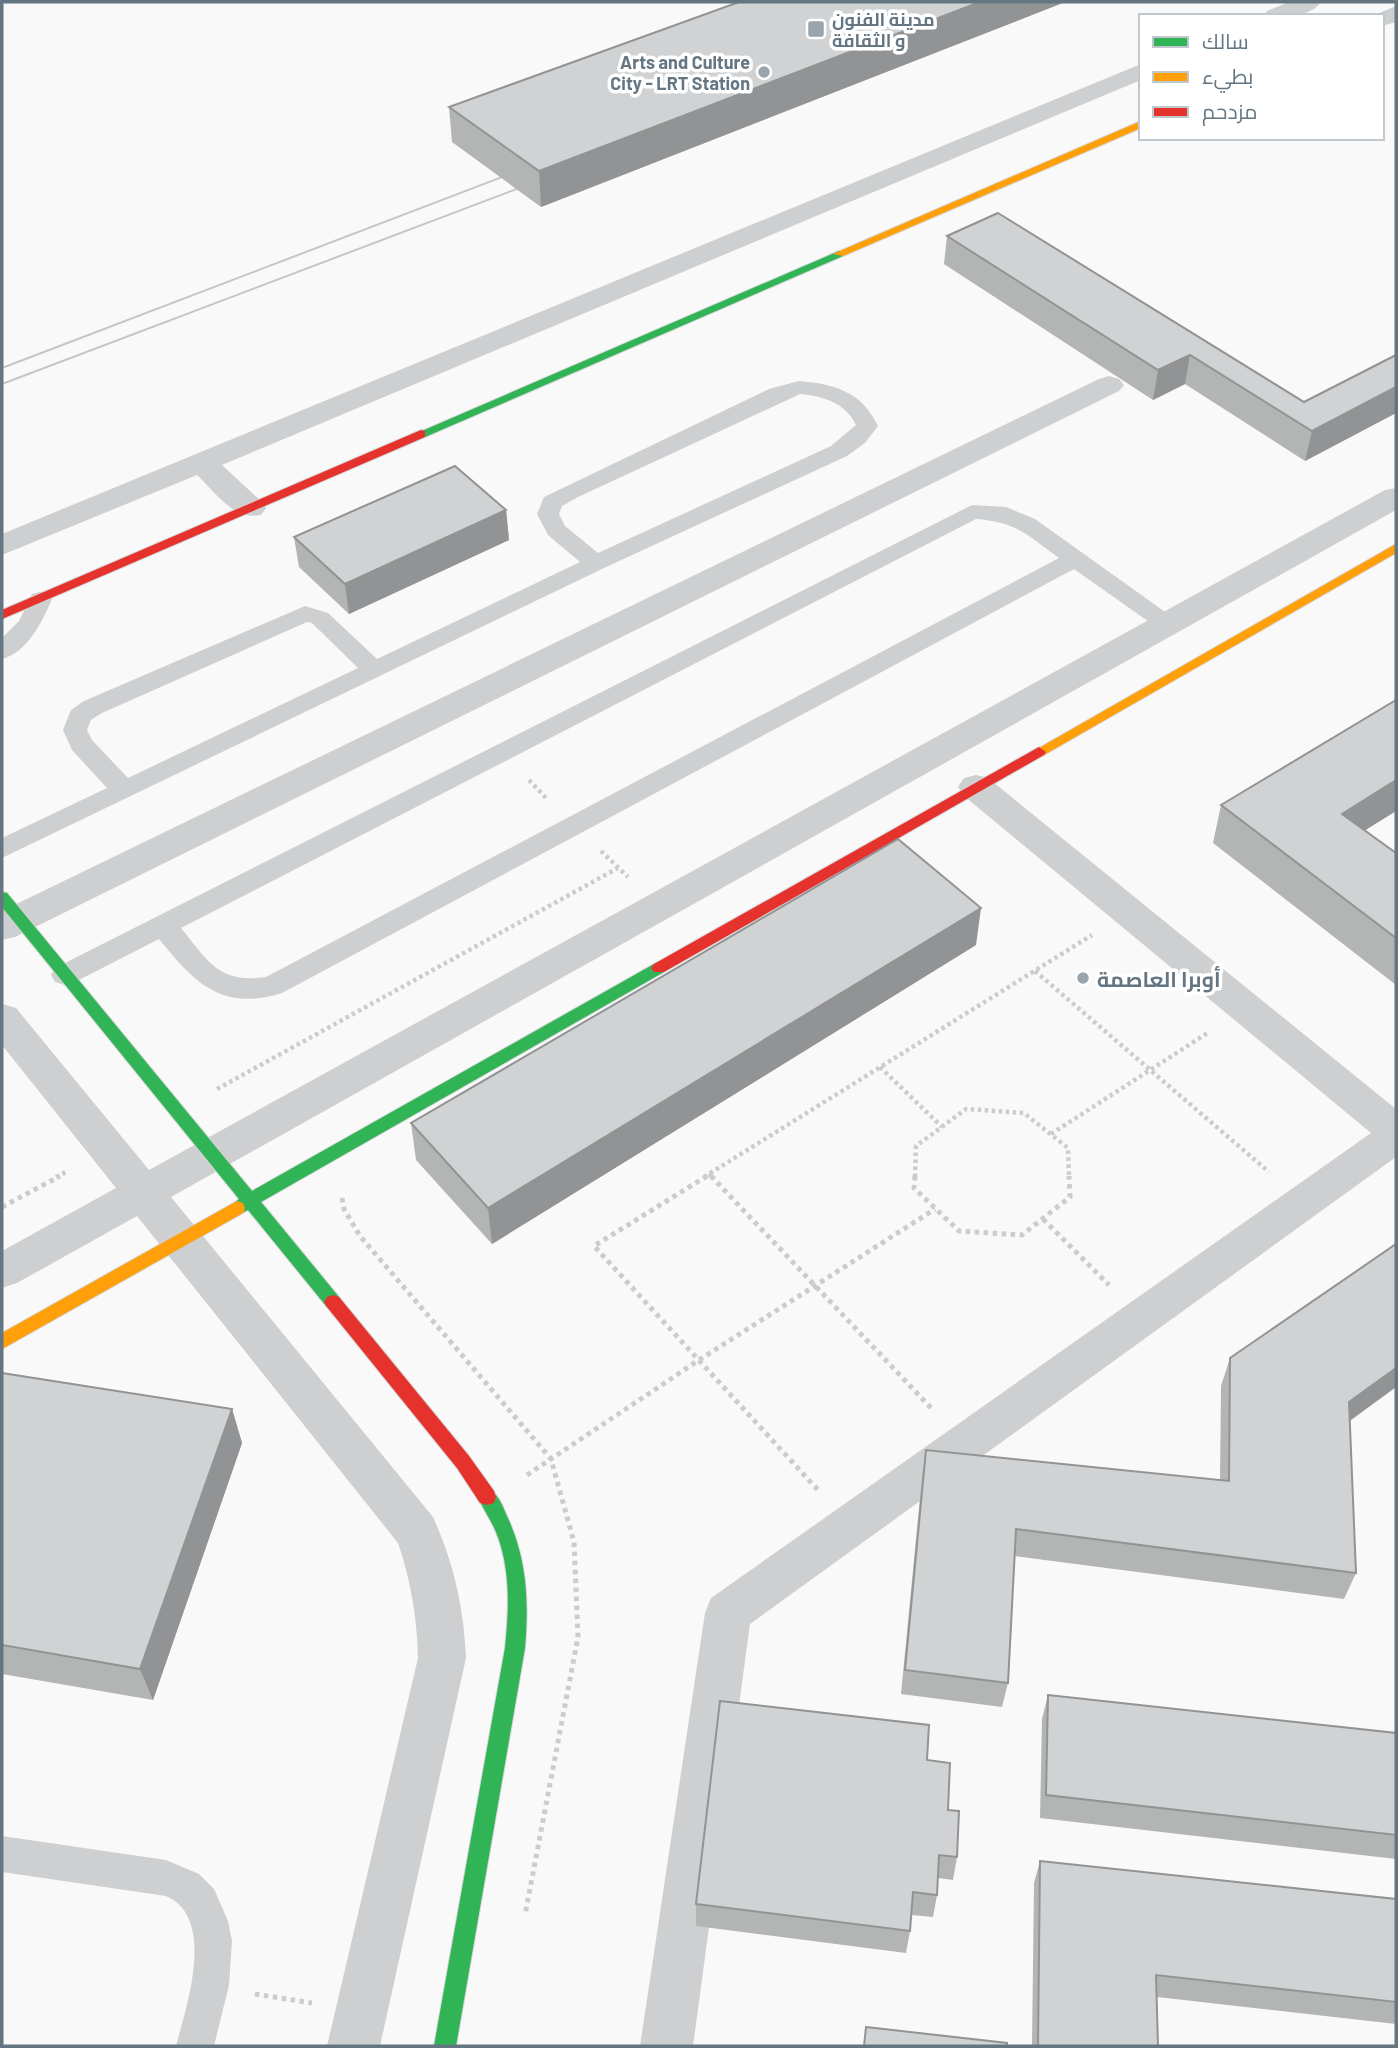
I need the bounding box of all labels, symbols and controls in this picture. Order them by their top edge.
place label: مدينة الفنون و الثقافة [832,8,935,52]
legend [1139,14,1384,140]
marker: مدينة الفنون و الثقافة [806,19,826,39]
text: سالك [1202,28,1249,53]
place label: Arts and Culture City - LRT Station [610,51,750,94]
text: بطيء [1202,63,1253,93]
marker: Arts and Culture City - LRT Station [756,64,772,80]
text: مزدحم [1202,98,1257,126]
place label: أوبرا العاصمة [1097,966,1220,993]
marker: أوبرا العاصمة [1075,970,1091,986]

